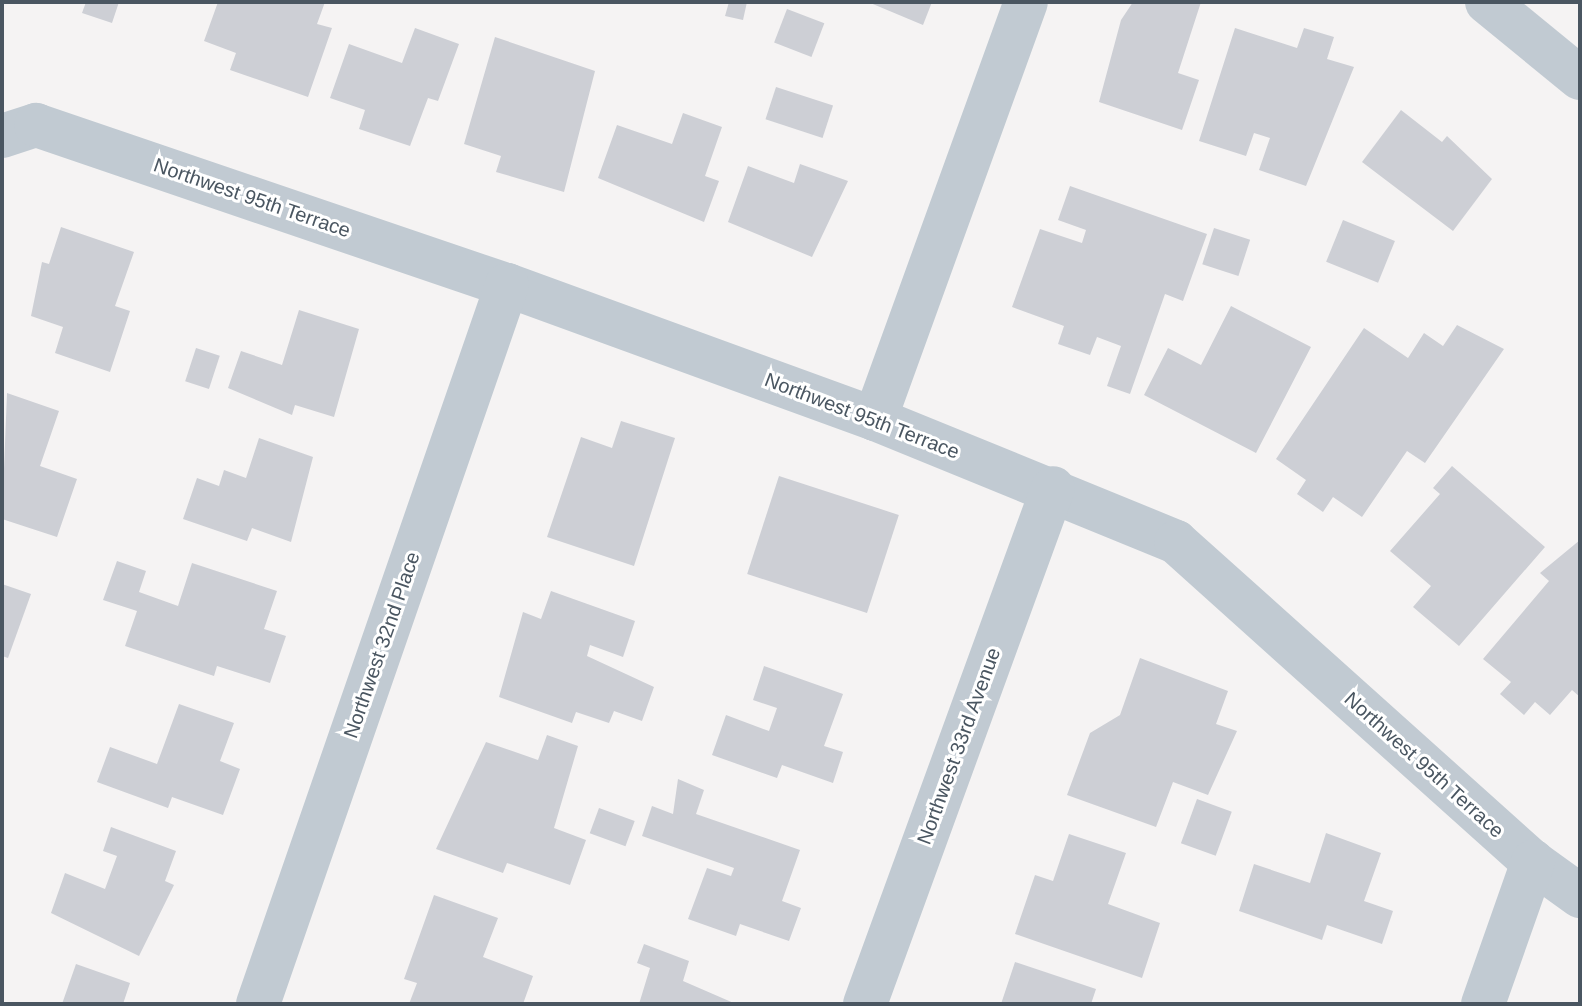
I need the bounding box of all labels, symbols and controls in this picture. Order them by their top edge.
street label: Northwest 95th Terrace [150,153,354,243]
street label: Northwest 95th Terrace [761,368,963,464]
street label: Northwest 32nd Place [339,549,425,741]
street label: Northwest 33rd Avenue [912,644,1006,848]
street label: Northwest 95th Terrace [1339,687,1509,843]

